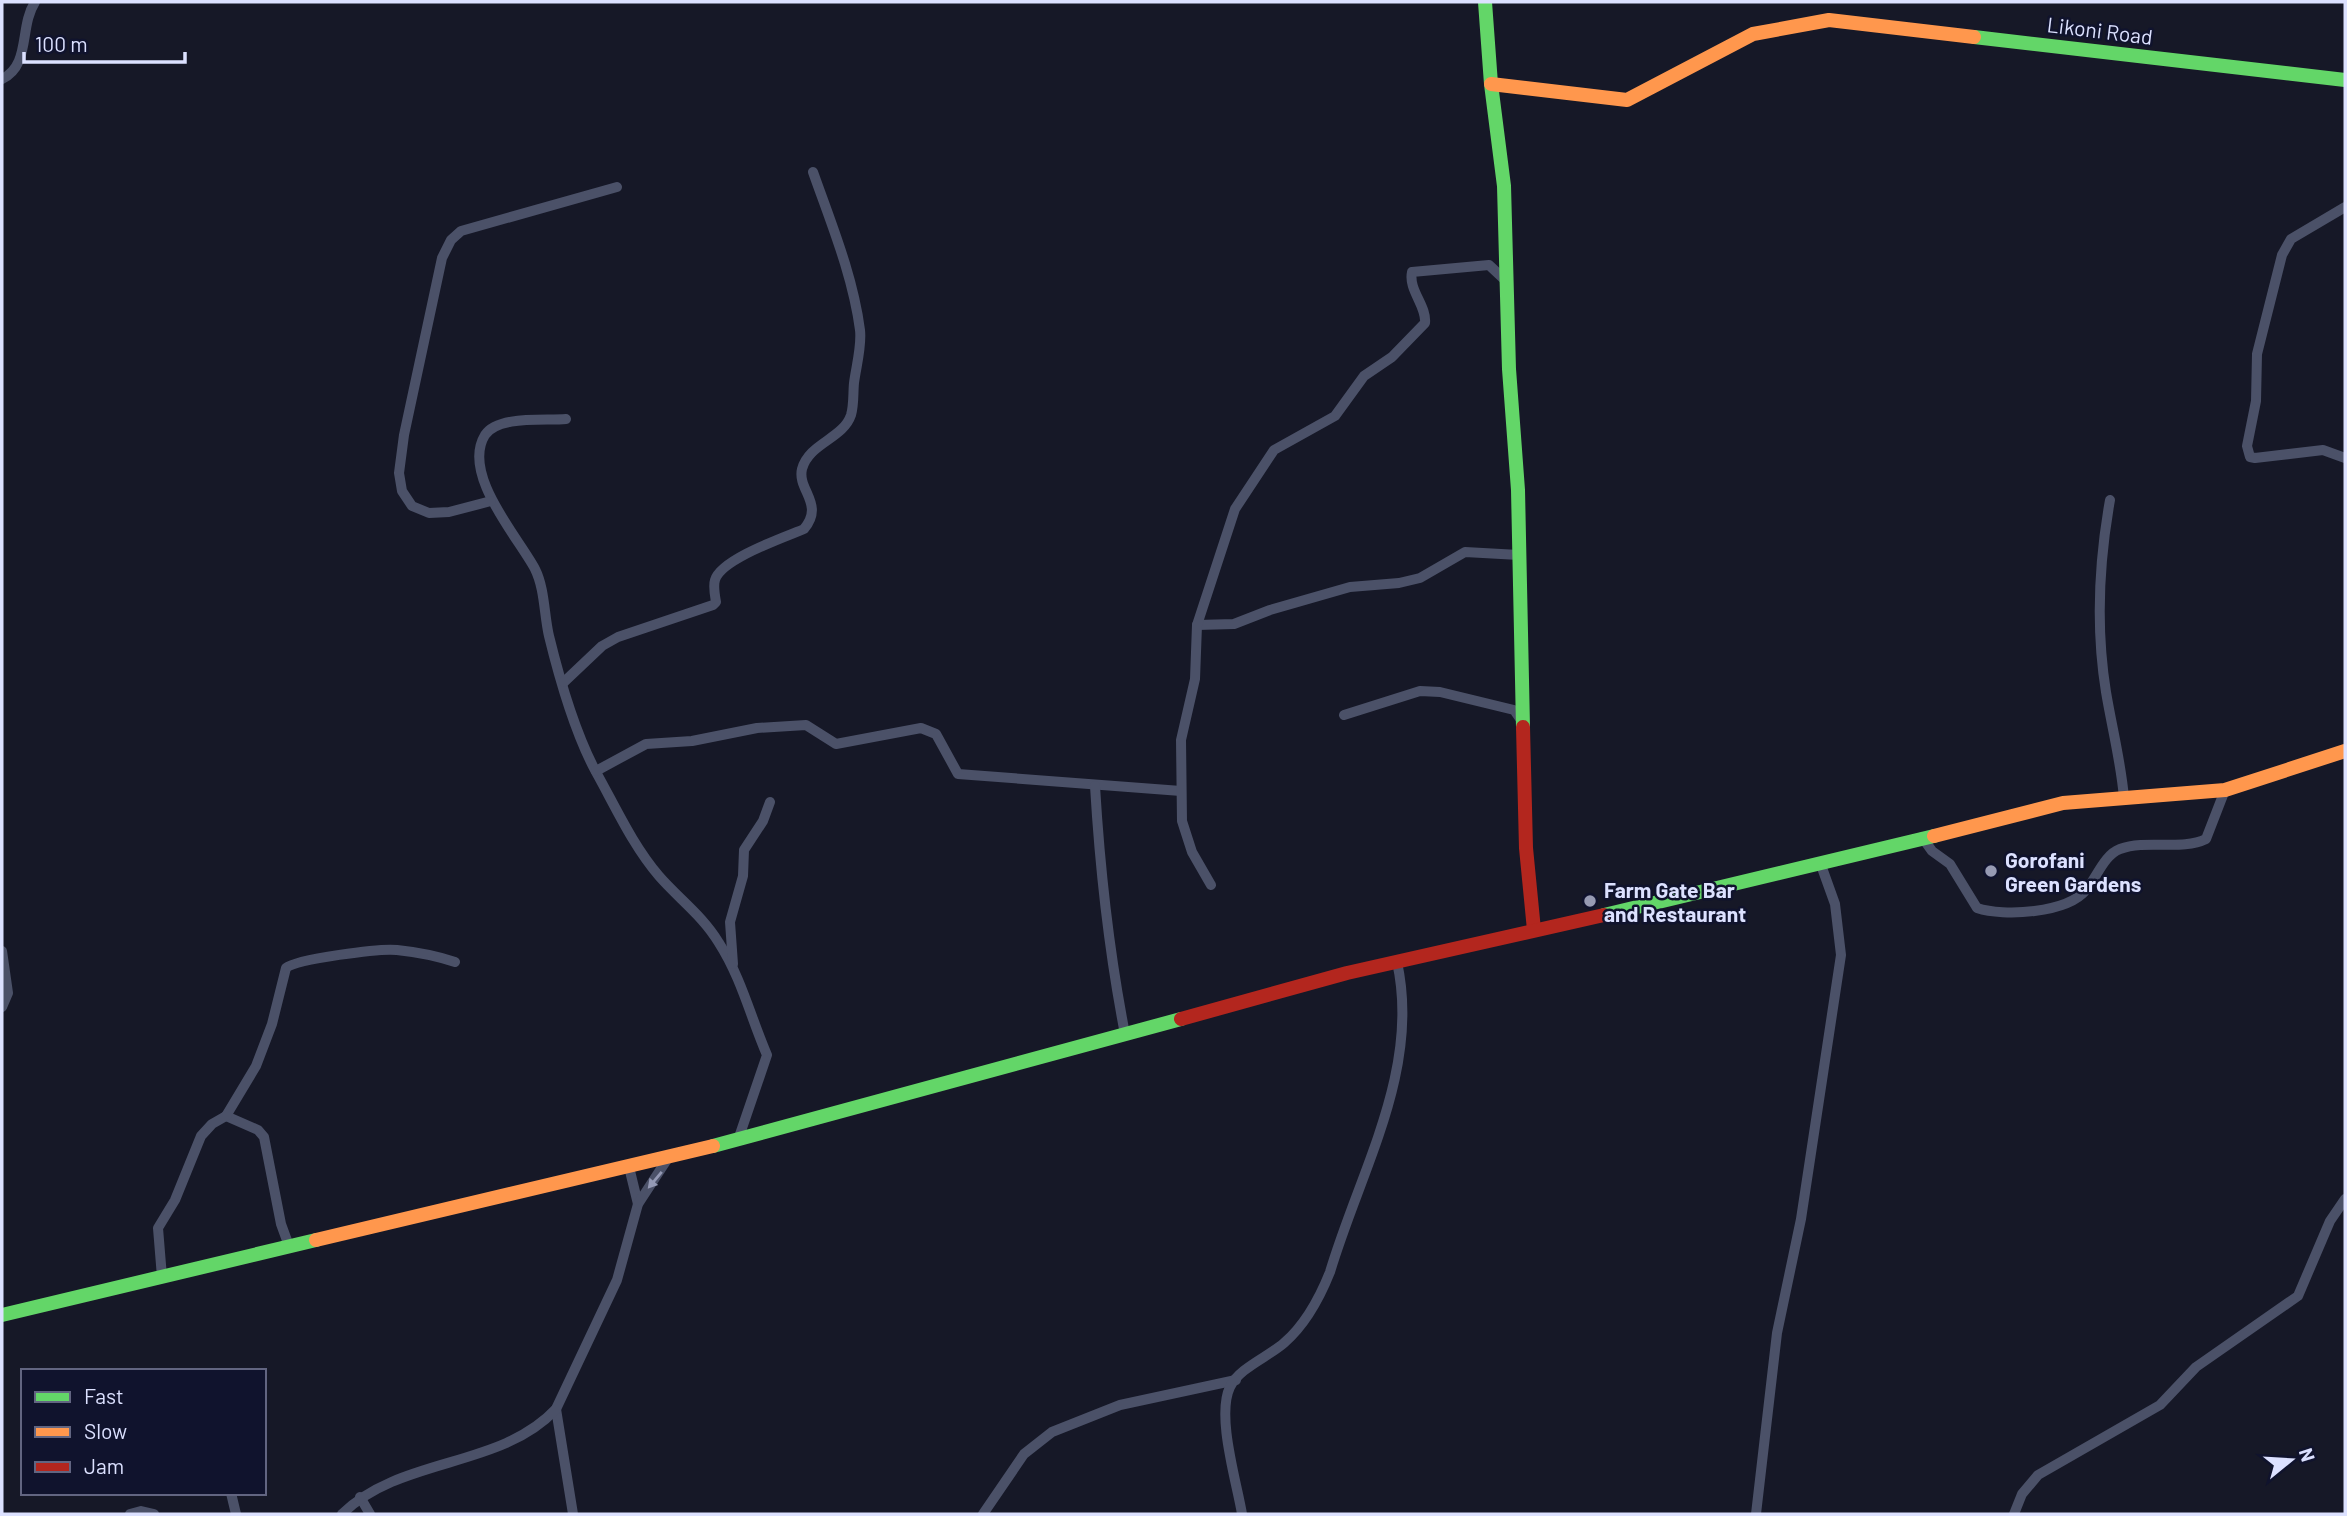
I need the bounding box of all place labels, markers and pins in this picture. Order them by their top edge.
place label: Gorofani Green Gardens [2005,847,2141,896]
marker: Gorofani Green Gardens [1983,863,1999,879]
place label: Farm Gate Bar and Restaurant [1604,877,1746,926]
marker: Farm Gate Bar and Restaurant [1582,893,1598,909]

